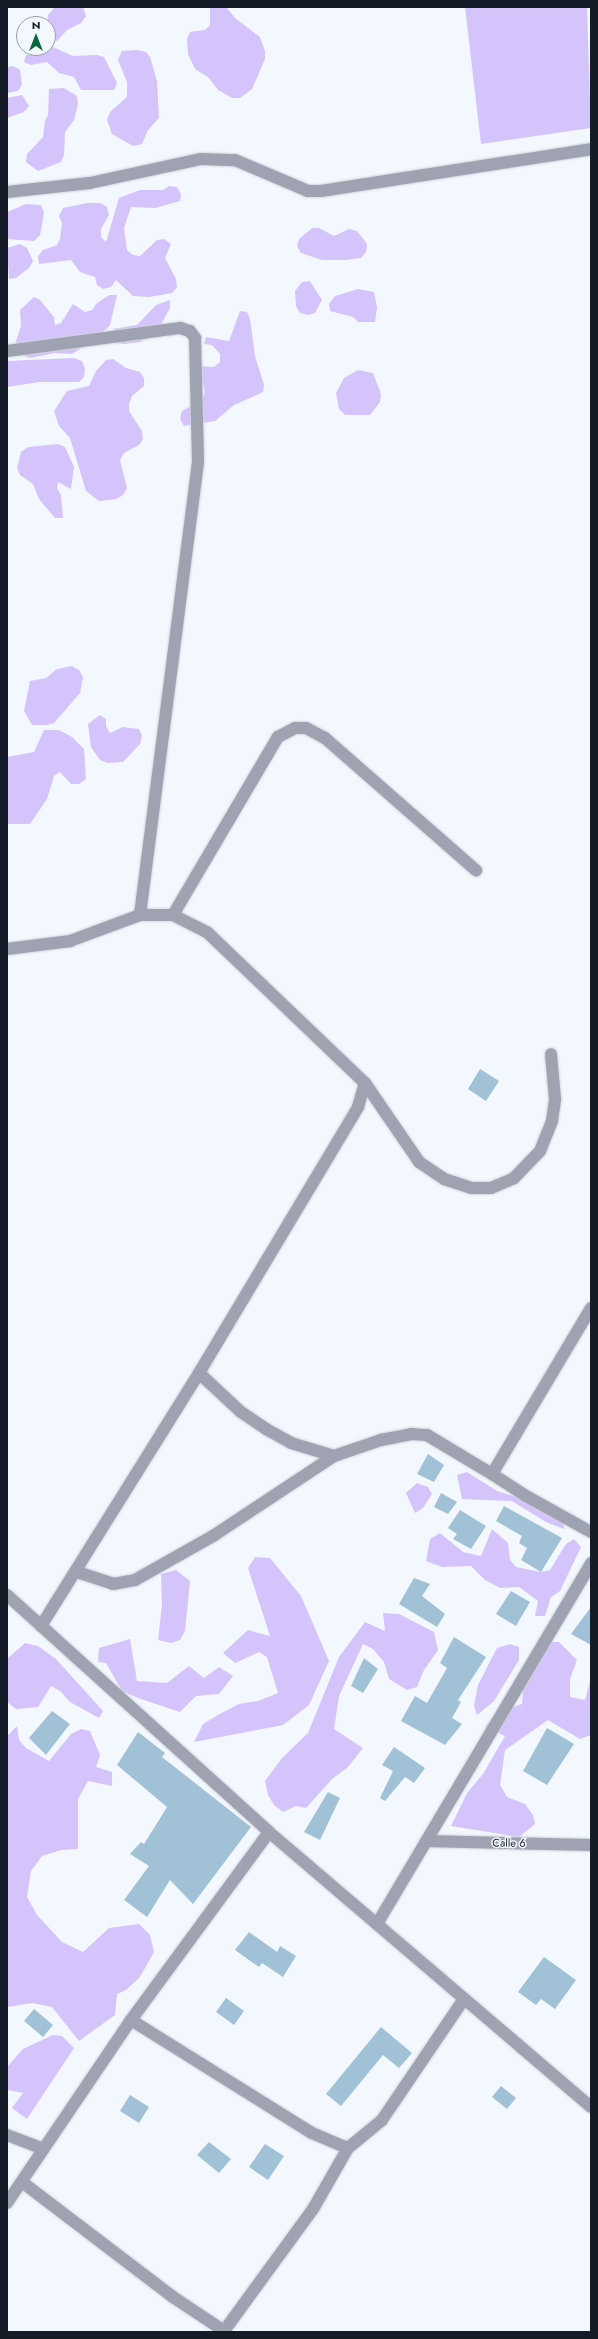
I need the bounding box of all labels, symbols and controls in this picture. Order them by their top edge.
north arrow [16,16,56,56]
text: N [32,17,40,33]
street label: Calle 6 [492,1836,526,1850]

